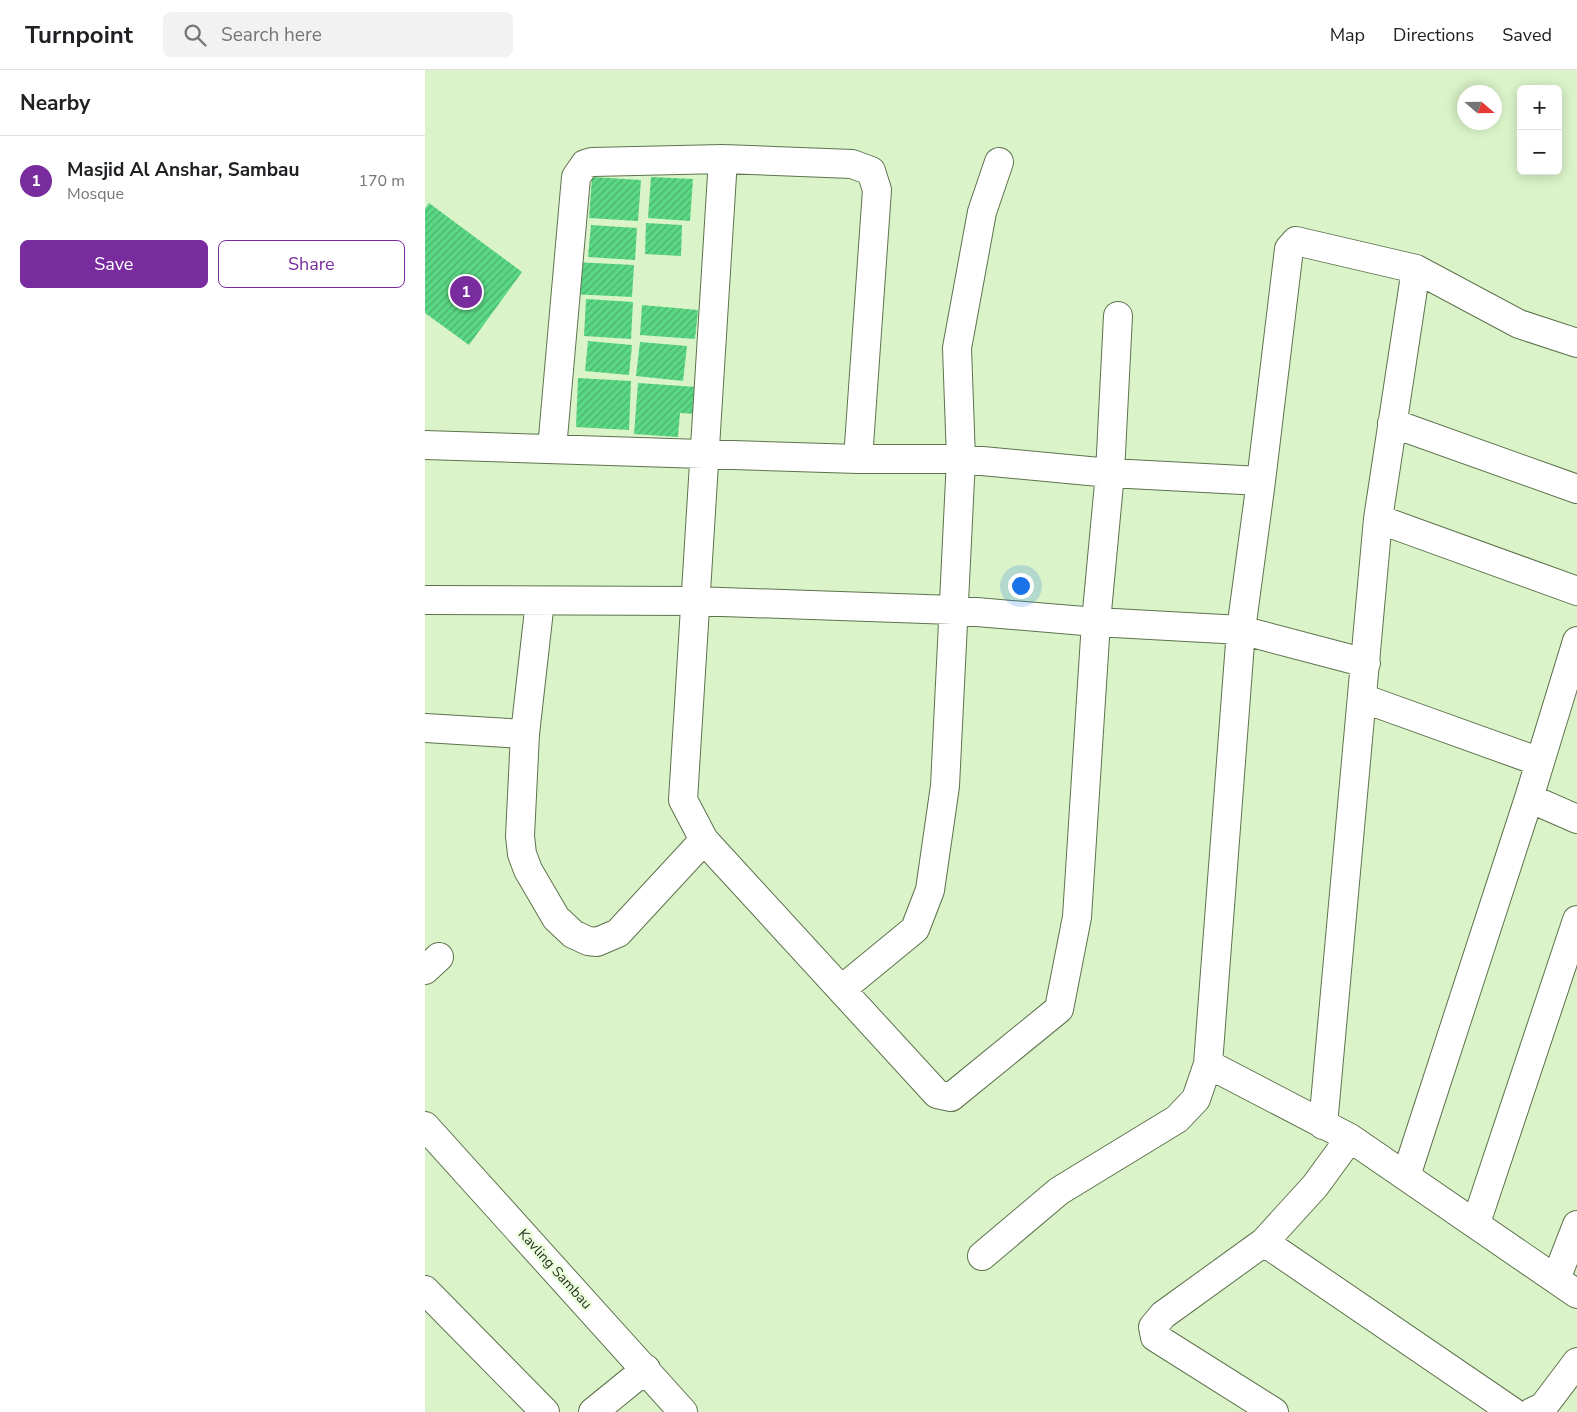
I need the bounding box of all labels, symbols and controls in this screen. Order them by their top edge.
search box [163,12,513,57]
text: Turnpoint [25,19,133,51]
icon: search [181,21,209,49]
text: Search here [221,22,322,48]
text: Map [1330,23,1365,47]
text: Directions [1393,23,1474,47]
text: Saved [1502,23,1552,47]
north arrow [1457,85,1502,130]
map controls [1517,85,1562,175]
button: + [1517,85,1562,130]
text: Nearby [20,89,90,117]
button: − [1517,130,1562,175]
text: Masjid Al Anshar, Sambau [67,157,300,183]
text: 1 [31,170,41,192]
text: 170 m [358,170,405,192]
text: Mosque [67,183,124,205]
button: Save [20,240,208,288]
button: Share [218,240,405,288]
pin: 1 [450,273,482,311]
your location [1008,573,1034,599]
street label: Kavling Sambau [514,1225,596,1313]

